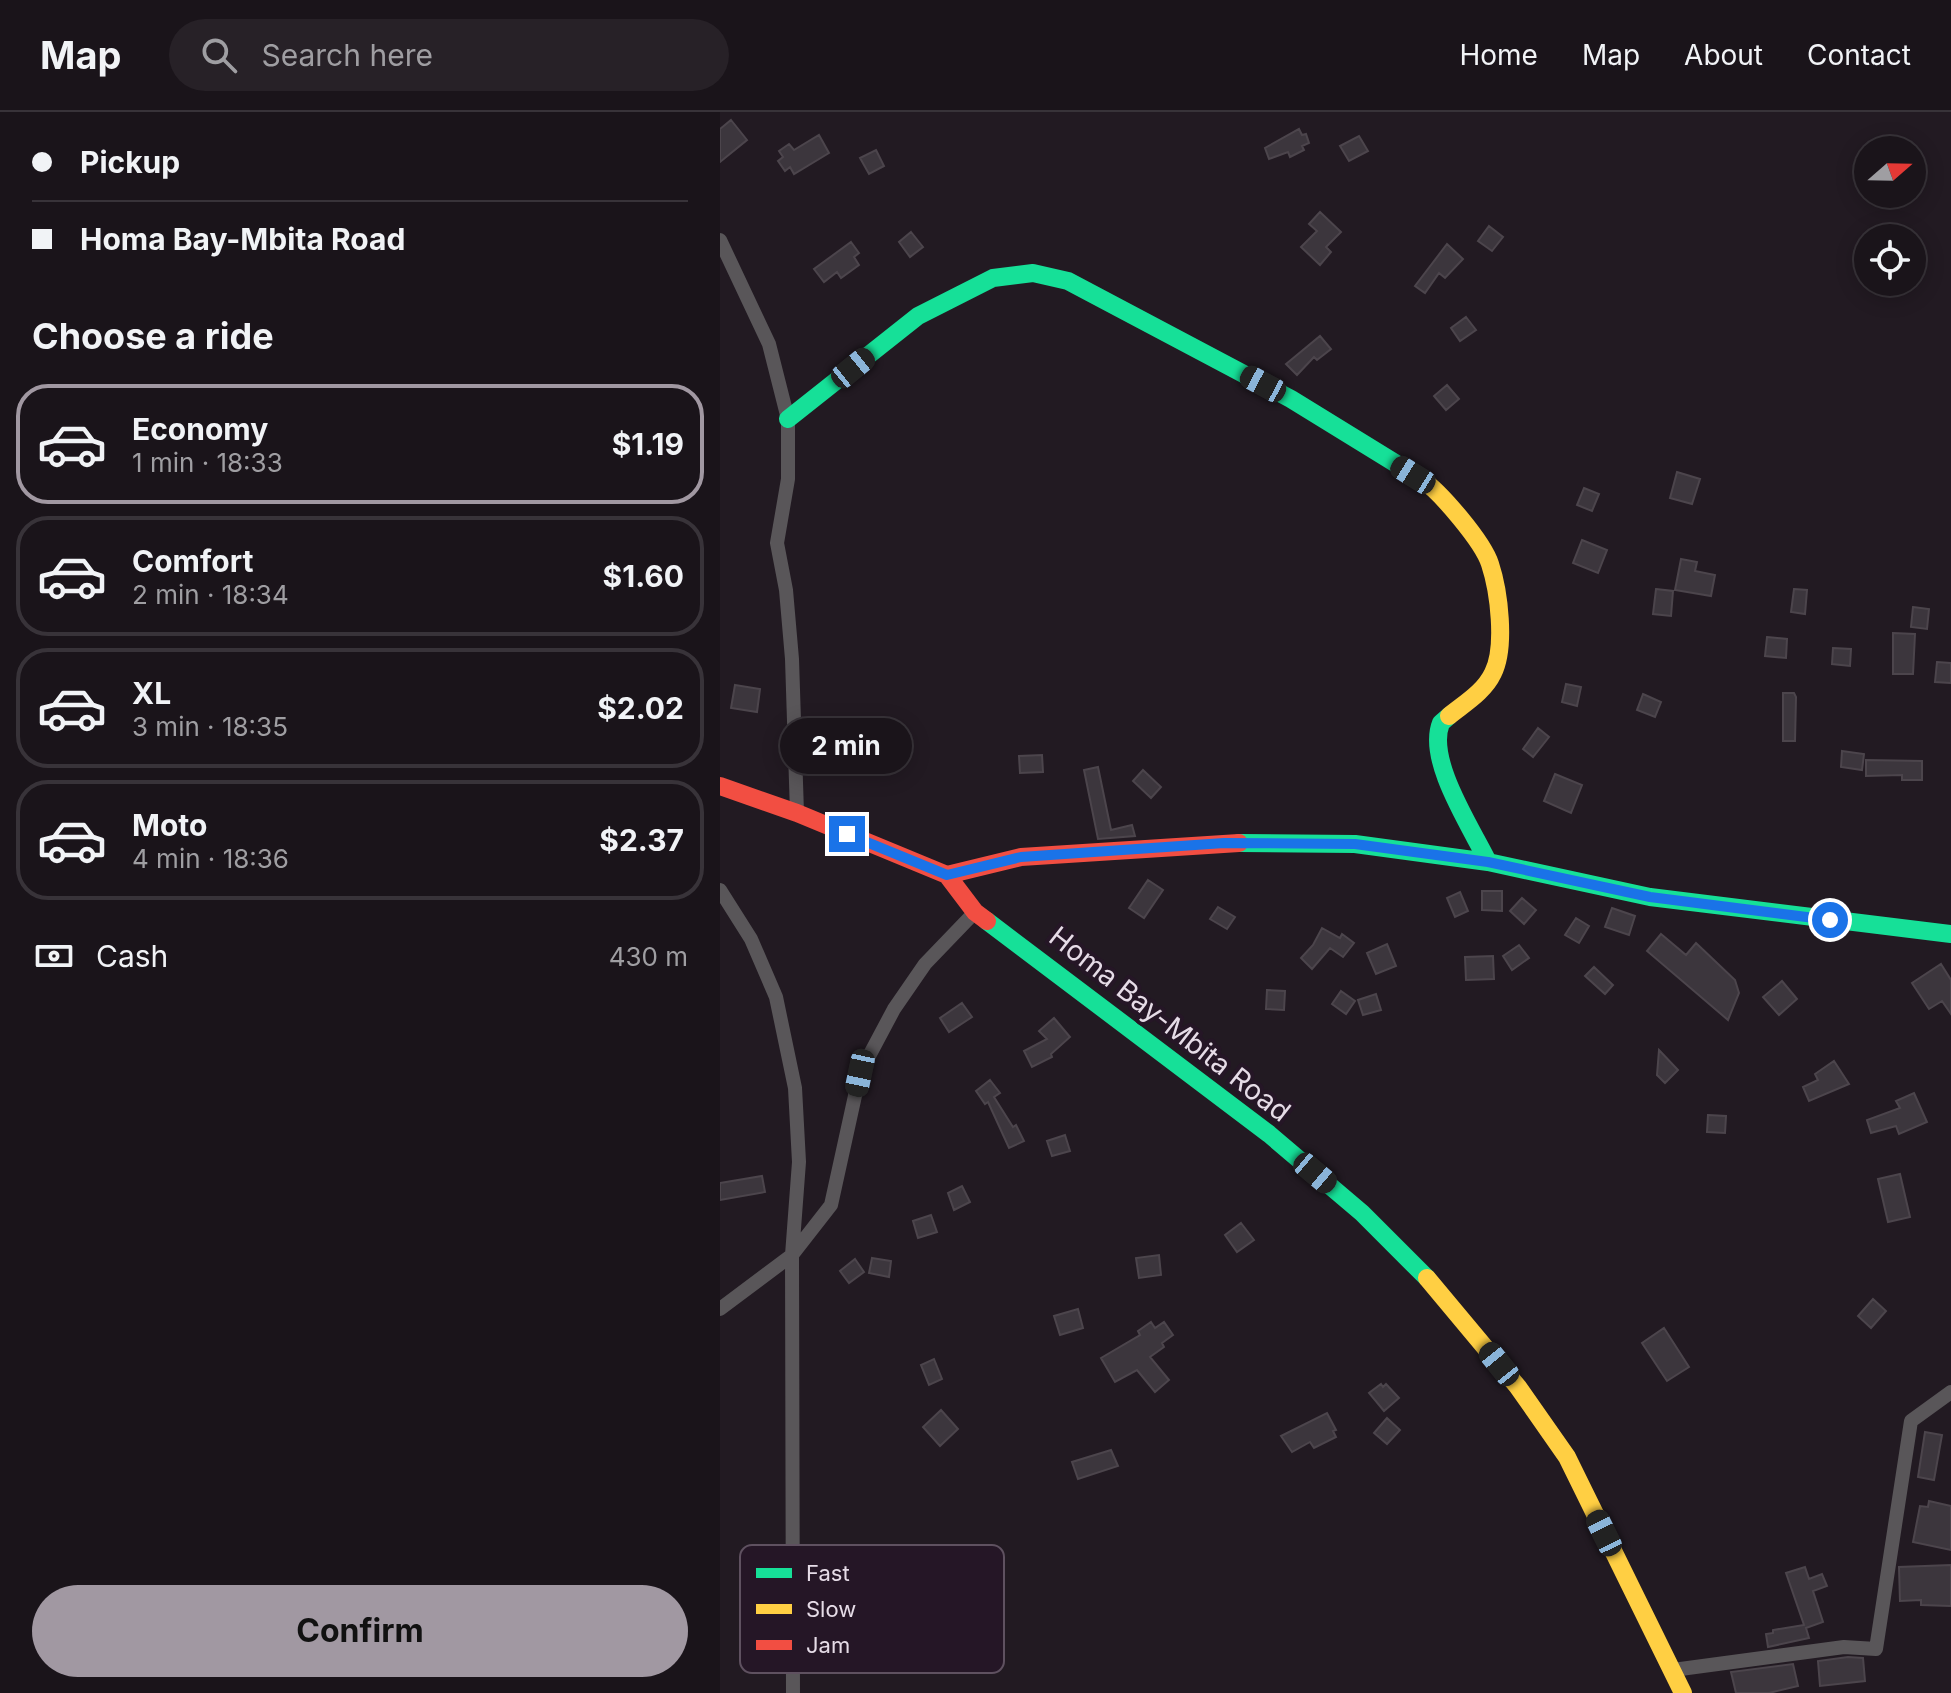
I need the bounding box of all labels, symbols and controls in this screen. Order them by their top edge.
search box [169,19,729,91]
text: Map [40,32,121,78]
icon: search [197,33,241,77]
text: Search here [261,37,433,73]
text: Home [1459,38,1538,72]
text: Map [1582,38,1640,72]
text: About [1684,38,1763,72]
text: Contact [1807,38,1911,72]
north arrow [1854,136,1926,208]
map controls [1854,136,1926,296]
text: Pickup [80,144,180,180]
text: Homa Bay-Mbita Road [80,221,405,257]
button: locate [1854,224,1926,296]
text: Choose a ride [32,314,274,358]
car [827,344,879,392]
car [1236,362,1290,406]
icon: car [36,408,108,480]
text: Economy [132,411,268,447]
text: $1.19 [612,426,684,462]
text: 1 min · 18:33 [132,447,283,478]
car [1386,452,1440,498]
icon: car [36,540,108,612]
text: Comfort [132,543,253,579]
text: $1.60 [603,558,684,594]
text: 2 min · 18:34 [132,579,289,610]
icon: car [36,672,108,744]
text: XL [132,675,171,711]
text: $2.02 [597,690,684,726]
text: 3 min · 18:35 [132,711,288,742]
callout: 2 min [781,718,913,774]
text: 2 min [811,730,881,761]
icon: car [36,804,108,876]
text: Moto [132,807,207,843]
route end [829,816,865,852]
text: $2.37 [599,822,684,858]
text: 4 min · 18:36 [132,843,289,874]
route start [1812,902,1848,938]
street label: Homa Bay-Mbita Road [1043,919,1297,1129]
icon: cash [32,934,76,978]
text: Cash [96,938,168,974]
text: 430 m [609,941,688,972]
car [843,1047,877,1099]
car [1289,1148,1341,1198]
car [1475,1338,1523,1390]
car [1583,1506,1625,1560]
legend [740,1545,1004,1673]
text: Fast [806,1560,850,1586]
button: Confirm [32,1585,688,1677]
text: Slow [806,1596,856,1622]
text: Jam [806,1632,850,1658]

